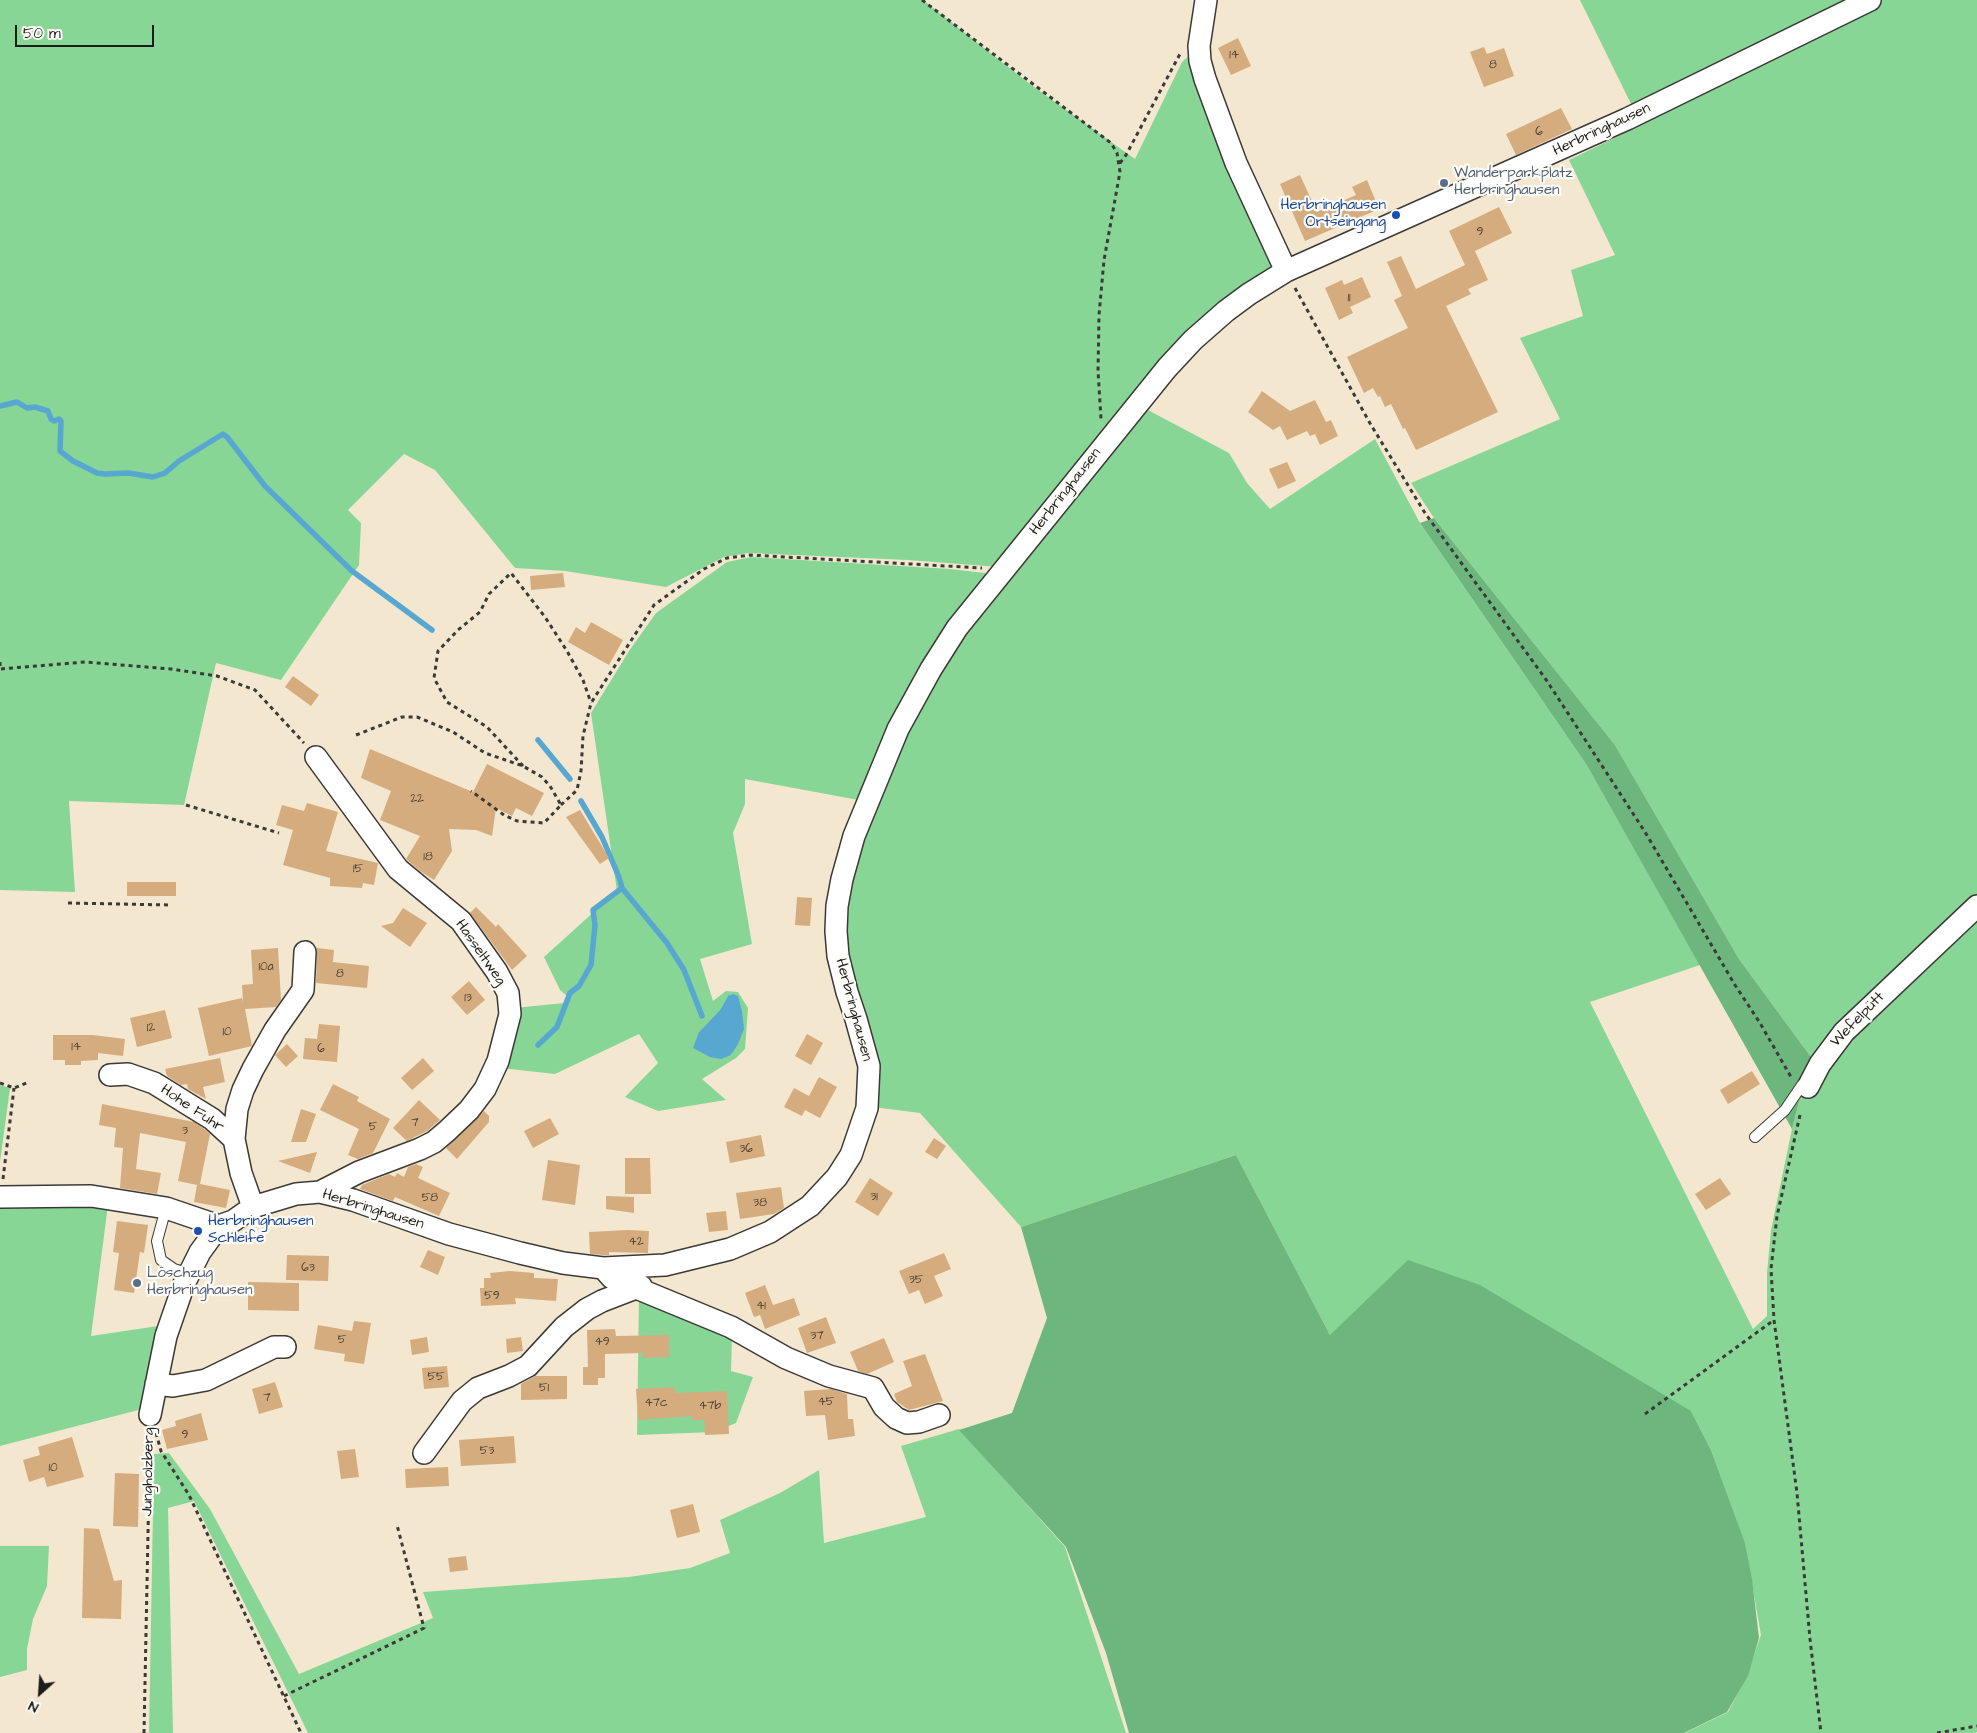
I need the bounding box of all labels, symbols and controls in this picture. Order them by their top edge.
scale bar [18,15,156,47]
text: 50 m [23,23,61,44]
house number: 14 [1229,48,1239,62]
house number: 8 [1489,58,1497,72]
street label: Herbringhausen [1550,100,1654,160]
house number: 6 [1535,125,1543,139]
place label: Wanderparkplatz Herbringhausen [1454,165,1573,200]
marker: Wanderparkplatz Herbringhausen [1438,177,1450,189]
place label: Herbringhausen Ortseingang [1281,197,1386,232]
marker: Herbringhausen Ortseingang [1390,209,1402,221]
house number: 9 [1477,225,1483,239]
house number: 11 [1347,291,1351,305]
street label: Herbringhausen [1026,445,1106,539]
house number: 22 [410,792,424,806]
house number: 18 [423,850,433,864]
house number: 15 [353,862,363,876]
street label: Hasseltweg [451,917,509,989]
street label: Herbringhausen [831,957,875,1063]
house number: 10a [258,960,274,974]
house number: 8 [336,967,344,981]
street label: Wefelpütt [1827,989,1889,1051]
house number: 13 [464,991,472,1005]
house number: 12 [147,1021,155,1035]
house number: 10 [222,1025,232,1039]
house number: 14 [71,1040,81,1054]
house number: 6 [317,1042,325,1056]
street label: Hohe Fuhr [157,1081,227,1137]
house number: 7 [411,1116,419,1130]
house number: 5 [369,1120,377,1134]
house number: 3 [182,1124,188,1138]
house number: 36 [739,1142,753,1156]
street label: Herbringhausen [320,1186,426,1234]
house number: 31 [870,1190,878,1204]
house number: 58 [422,1191,438,1205]
house number: 38 [753,1196,767,1210]
place label: Herbringhausen Schleife [208,1213,313,1248]
marker: Herbringhausen Schleife [192,1225,204,1237]
house number: 42 [628,1235,644,1249]
house number: 63 [301,1261,315,1275]
place label: Löschzug Herbringhausen [147,1265,252,1300]
house number: 35 [909,1273,923,1287]
marker: Löschzug Herbringhausen [131,1277,143,1289]
house number: 59 [484,1289,500,1303]
house number: 41 [756,1299,766,1313]
house number: 37 [810,1329,824,1343]
house number: 5 [338,1333,346,1347]
house number: 49 [594,1335,610,1349]
house number: 55 [428,1370,444,1384]
house number: 51 [539,1381,549,1395]
house number: 7 [263,1391,271,1405]
house number: 45 [818,1395,834,1409]
house number: 47c [644,1396,668,1410]
house number: 47b [699,1399,721,1413]
street label: Jungholzberg [139,1427,159,1517]
house number: 9 [182,1428,188,1442]
house number: 53 [480,1444,494,1458]
house number: 10 [48,1461,58,1475]
north arrow [15,1668,65,1718]
text: N [25,1696,42,1717]

